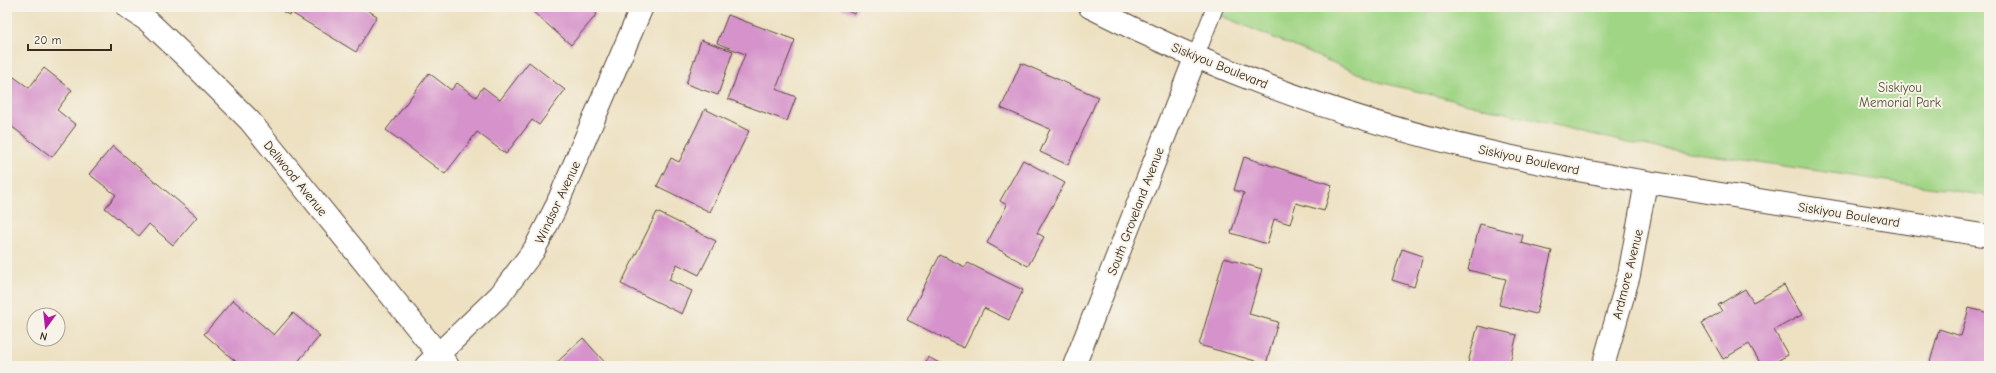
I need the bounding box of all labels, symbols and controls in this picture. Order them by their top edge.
scale bar [28,26,111,52]
text: 20 m [34,33,62,47]
street label: Siskiyou Boulevard [1169,39,1270,92]
park label: Siskiyou Memorial Park [1859,80,1942,110]
street label: Dellwood Avenue [261,138,331,219]
street label: Siskiyou Boulevard [1477,141,1581,178]
street label: South Groveland Avenue [1104,145,1167,277]
street label: Windsor Avenue [532,158,583,246]
street label: Siskiyou Boulevard [1797,199,1901,230]
street label: Ardmore Avenue [1609,227,1646,321]
north arrow [26,307,66,347]
text: N [38,329,49,343]

